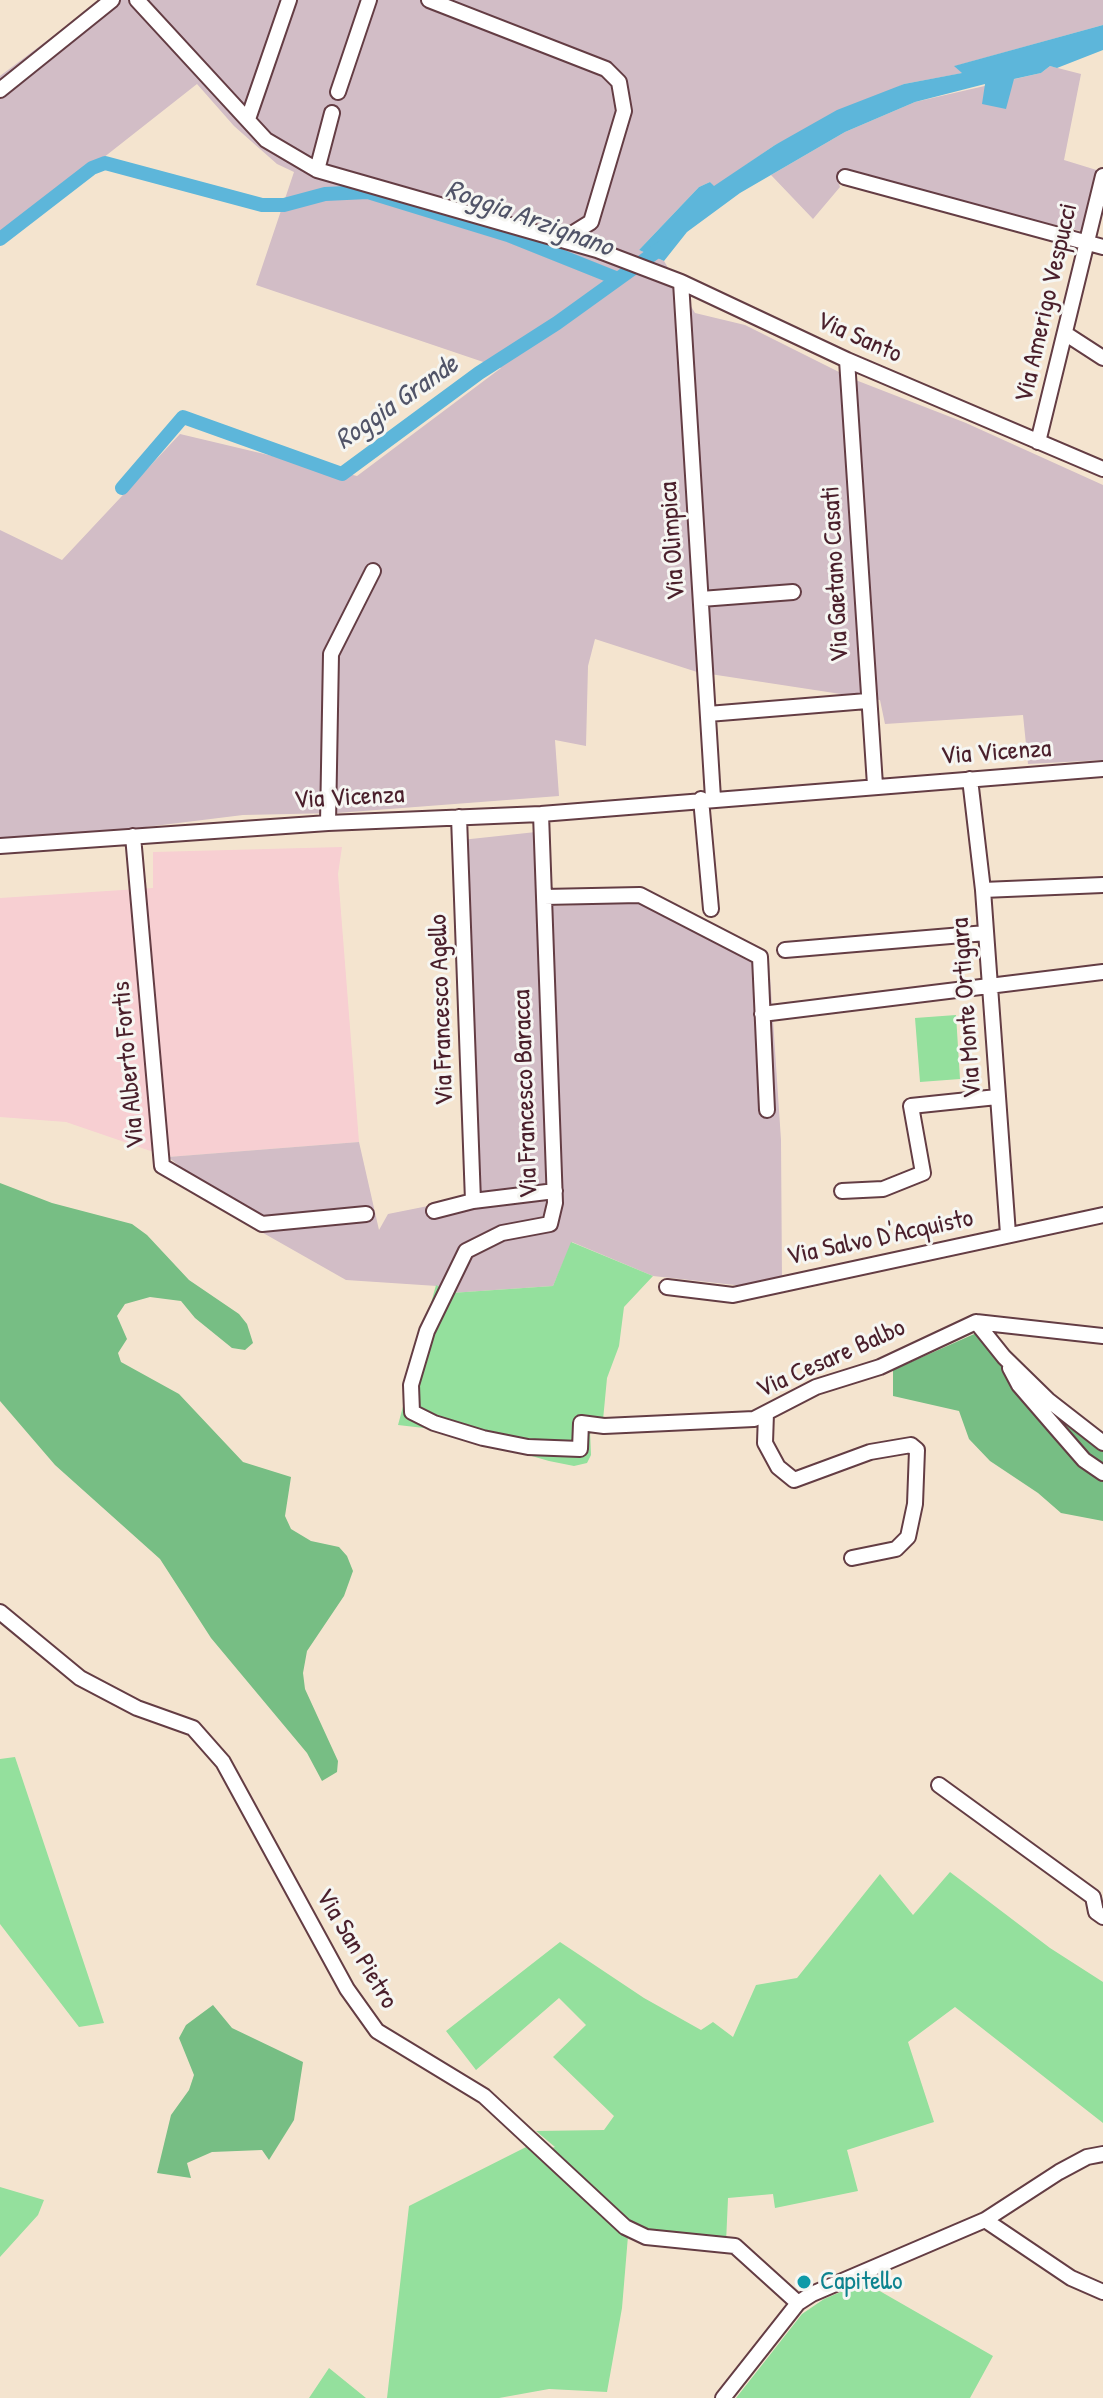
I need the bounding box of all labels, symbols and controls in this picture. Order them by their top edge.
water label: Roggia Arzignano [441,173,617,265]
street label: Via Amerigo Vespucci [1009,200,1085,406]
street label: Via Santo [812,305,906,371]
water label: Roggia Grande [329,348,465,458]
street label: Via Olimpica [653,481,693,601]
street label: Via Gaetano Casati [816,485,856,663]
street label: Via Vicenza [940,734,1052,772]
street label: Via Vicenza [293,780,405,816]
street label: Via Francesco Agello [423,914,461,1106]
street label: Via Monte Ortigara [945,917,989,1099]
street label: Via Alberto Fortis [106,980,152,1150]
street label: Via Francesco Baracca [507,989,545,1199]
street label: Via Salvo D'Acquisto [784,1203,976,1273]
street label: Via Cesare Balbo [752,1312,910,1406]
street label: Via San Pietro [308,1883,404,2015]
place label: Capitello [820,2266,902,2298]
marker: Capitello [795,2273,813,2291]

